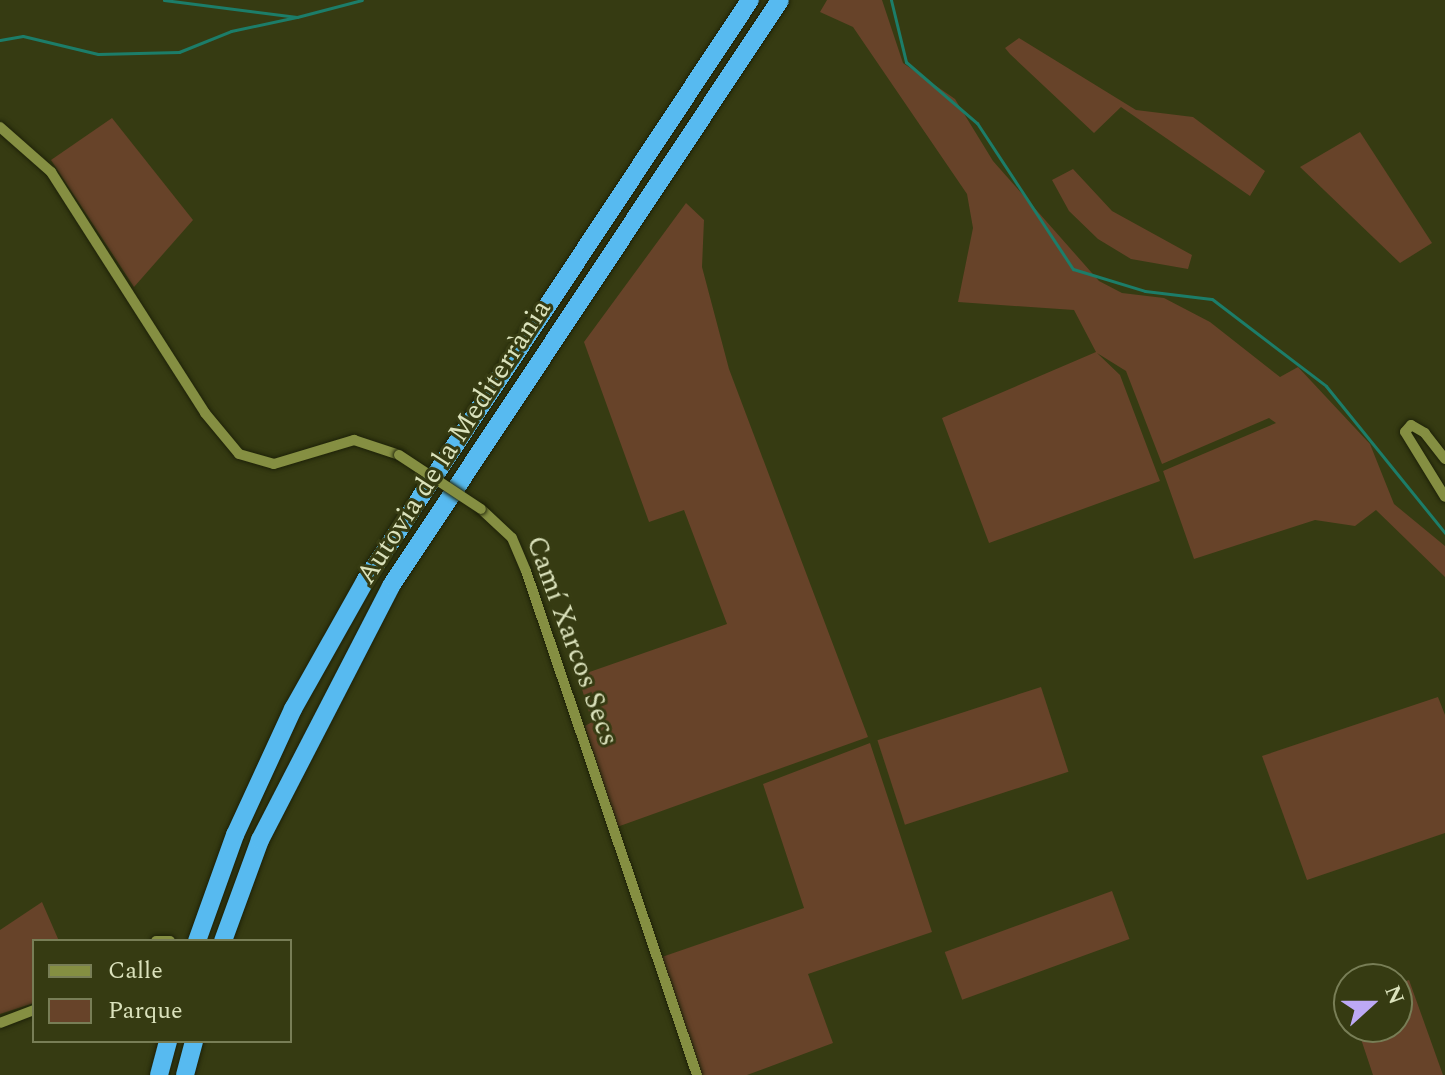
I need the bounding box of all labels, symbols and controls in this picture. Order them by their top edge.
street label: Autovia de la Mediterrània [349,294,559,590]
street label: Camí Xarcos Secs [518,532,626,750]
legend [32,939,292,1043]
text: Calle [108,953,163,989]
north arrow [1333,963,1413,1043]
text: N [1375,981,1413,1009]
text: Parque [108,993,183,1029]

